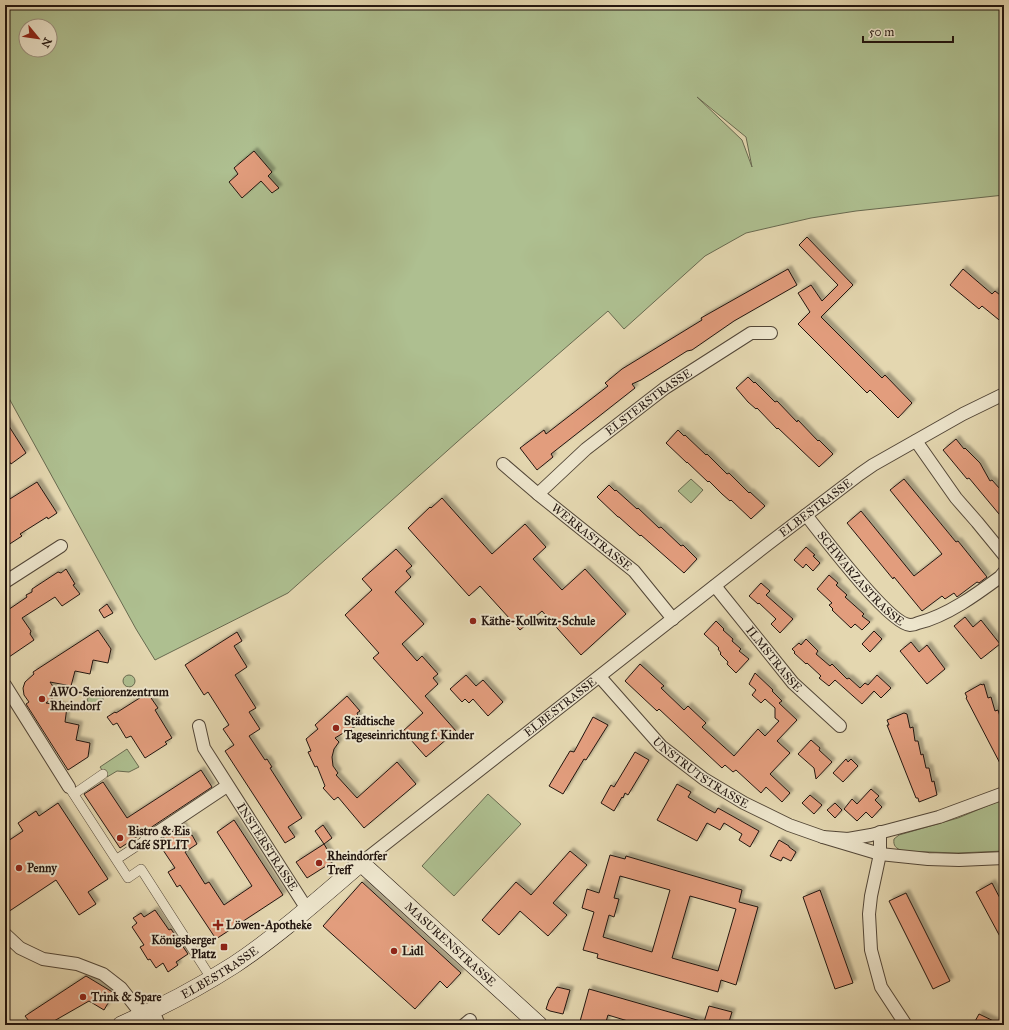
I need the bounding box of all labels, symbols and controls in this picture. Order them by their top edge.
north arrow [18,18,58,58]
scale bar [863,18,953,44]
text: 50 m [869,25,894,39]
text: N [38,35,54,50]
street label: ELSTERSTRASSE [603,366,695,438]
street label: ELBESTRASSE [776,475,855,540]
street label: WERRASTRASSE [549,501,635,574]
street label: SCHWARZASTRASSE [814,528,907,629]
place label: Käthe-Kollwitz-Schule [481,614,595,628]
marker: Käthe-Kollwitz-Schule [468,616,478,626]
street label: ILMSTRASSE [743,623,805,695]
street label: ELBESTRASSE [521,674,599,740]
place label: AWO-Seniorenzentrum Rheindorf [49,685,170,713]
marker: AWO-Seniorenzentrum Rheindorf [37,694,47,704]
place label: Städtische Tageseinrichtung f. Kinder [343,714,475,743]
marker: Städtische Tageseinrichtung f. Kinder [331,723,341,733]
street label: UNSTRUTSTRASSE [650,734,751,811]
street label: INSTERSTRASSE [234,800,301,894]
place label: Bistro & Eis Café SPLIT [128,824,191,852]
marker: Bistro & Eis Café SPLIT [115,833,125,843]
place label: Rheindorfer Treff [326,849,387,877]
marker: Rheindorfer Treff [314,858,324,868]
place label: Penny [27,861,58,876]
marker: Penny [14,863,24,873]
street label: MASURENSTRASSE [402,899,499,990]
place label: Löwen-Apotheke [226,918,312,933]
marker: Löwen-Apotheke [213,920,223,930]
place label: Königsberger Platz [151,933,216,961]
marker: Königsberger Platz [219,942,229,952]
street label: ELBESTRASSE [179,943,261,1002]
place label: Lidl [402,944,424,958]
marker: Lidl [389,946,399,956]
place label: Trink & Spare [90,990,162,1005]
marker: Trink & Spare [78,992,88,1002]

